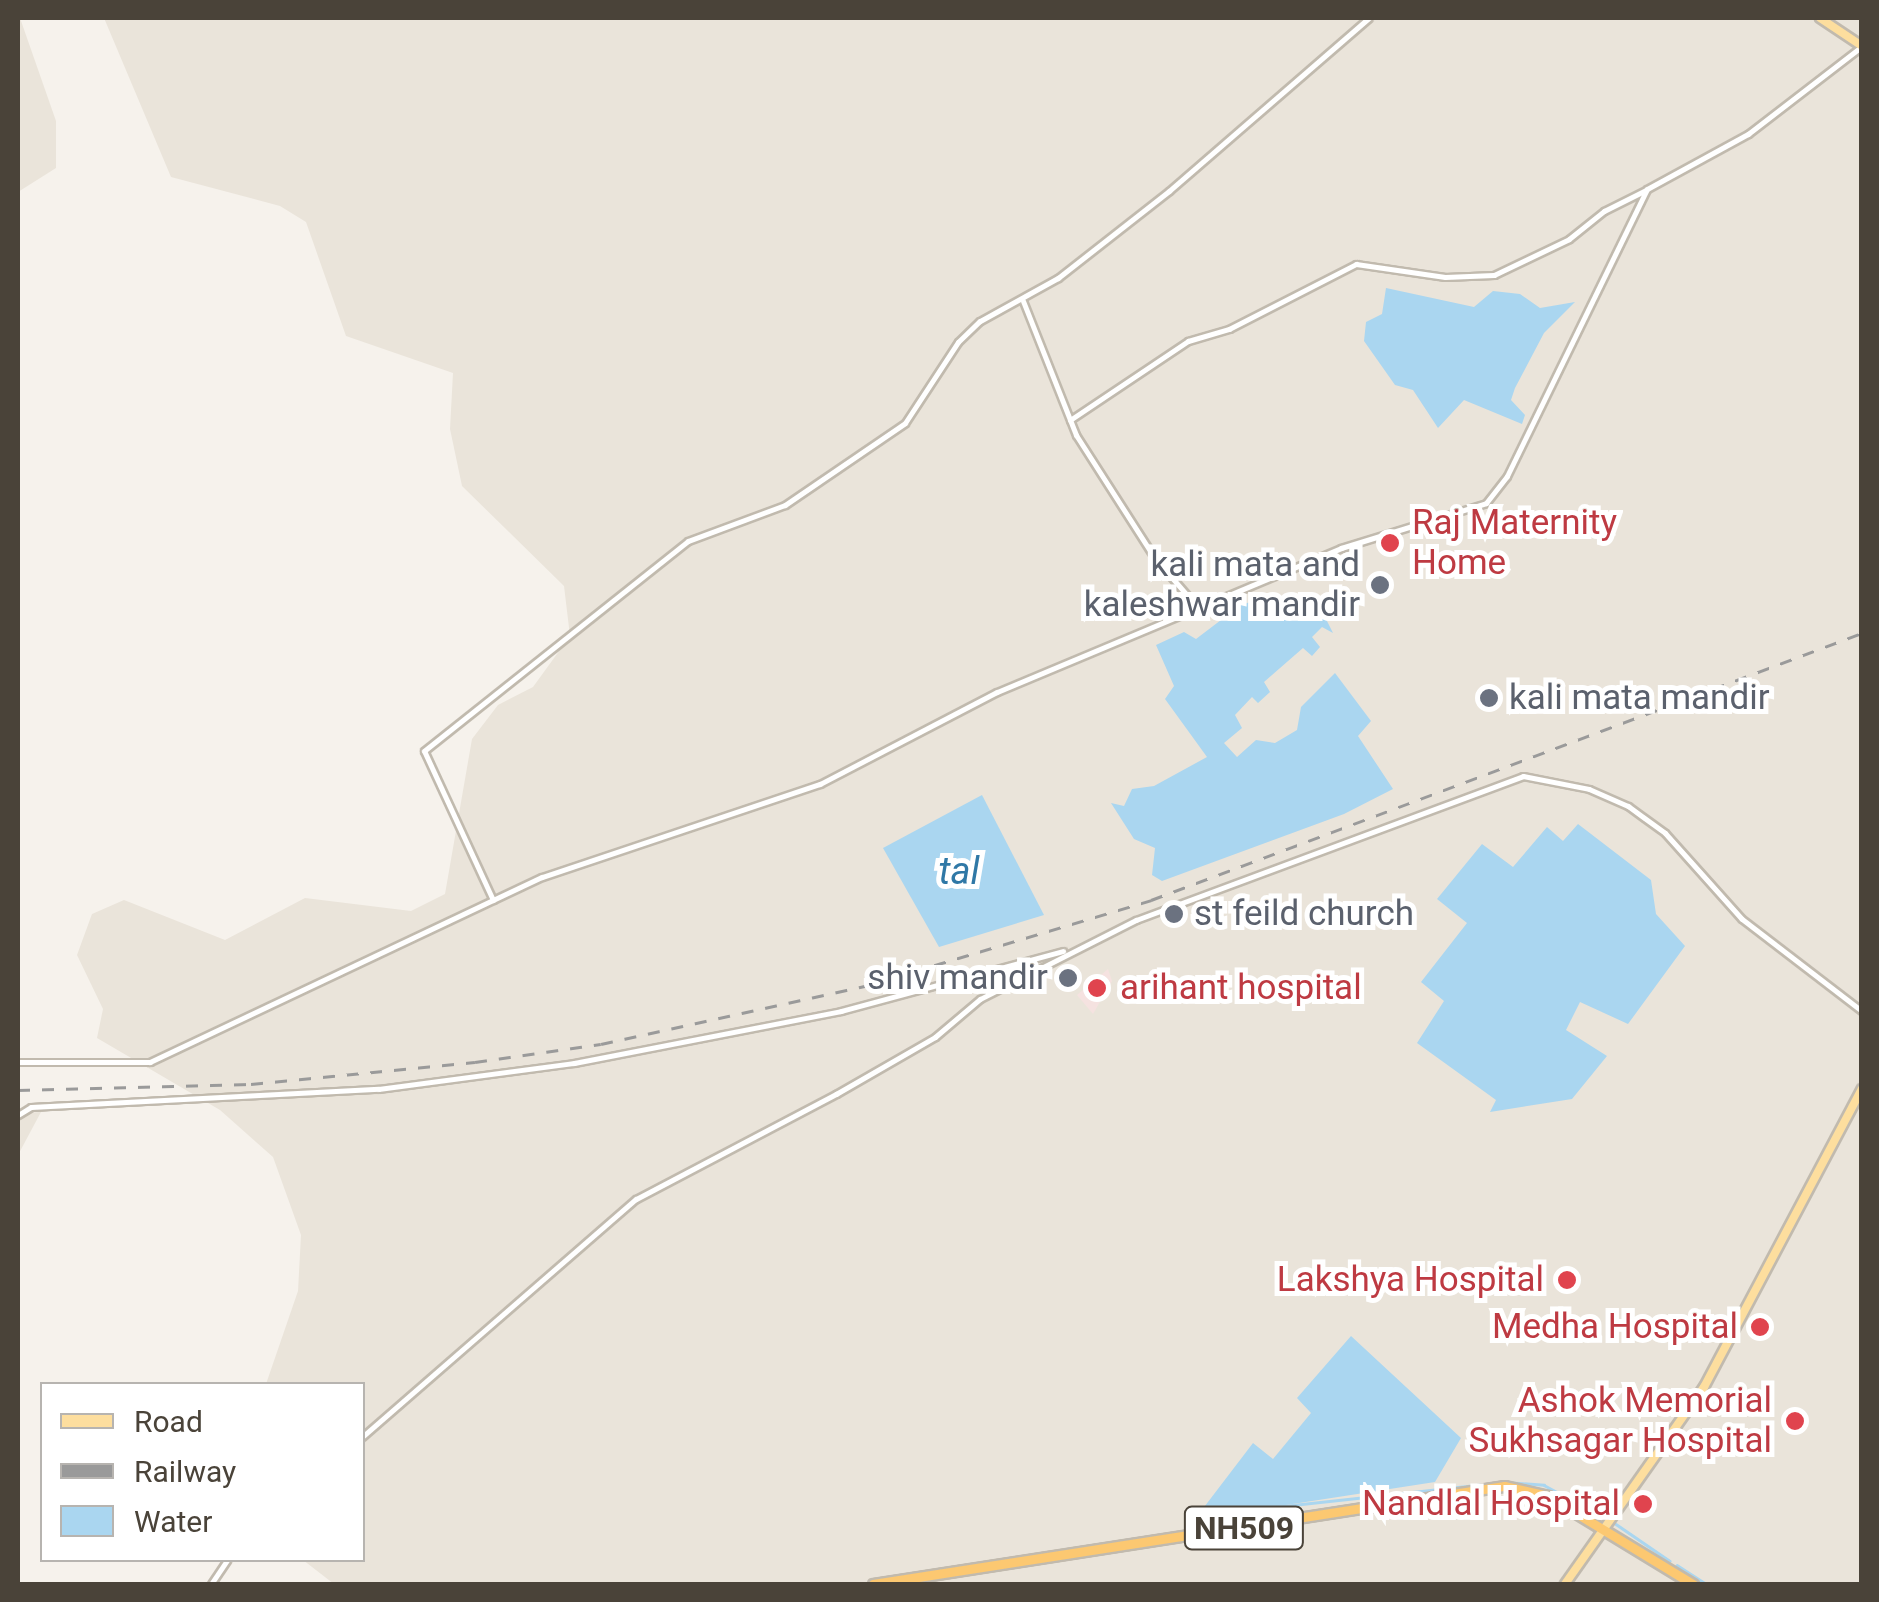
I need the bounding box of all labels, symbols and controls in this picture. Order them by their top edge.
place label: Raj Maternity Home [1412,502,1617,584]
marker: Raj Maternity Home [1377,530,1403,556]
place label: kali mata and kaleshwar mandir [1084,544,1360,626]
marker: kali mata and kaleshwar mandir [1369,574,1391,596]
place label: kali mata mandir [1509,677,1770,719]
marker: kali mata mandir [1478,687,1500,709]
water label: tal [938,849,980,895]
place label: st feild church [1194,893,1414,935]
marker: st feild church [1163,903,1185,925]
place label: shiv mandir [867,957,1048,999]
marker: shiv mandir [1057,967,1079,989]
place label: arihant hospital [1120,967,1362,1009]
marker: arihant hospital [1084,975,1110,1001]
place label: Lakshya Hospital [1277,1259,1544,1301]
marker: Lakshya Hospital [1554,1267,1580,1293]
place label: Medha Hospital [1492,1306,1738,1348]
marker: Medha Hospital [1747,1314,1773,1340]
place label: Ashok Memorial Sukhsagar Hospital [1468,1380,1772,1462]
legend [40,1382,365,1562]
text: Road [134,1404,203,1439]
marker: Ashok Memorial Sukhsagar Hospital [1782,1408,1808,1434]
text: Railway [134,1454,236,1489]
place label: Nandlal Hospital [1362,1483,1620,1525]
marker: Nandlal Hospital [1630,1491,1656,1517]
road number: NH509 [1182,1501,1306,1555]
text: Water [134,1504,212,1539]

